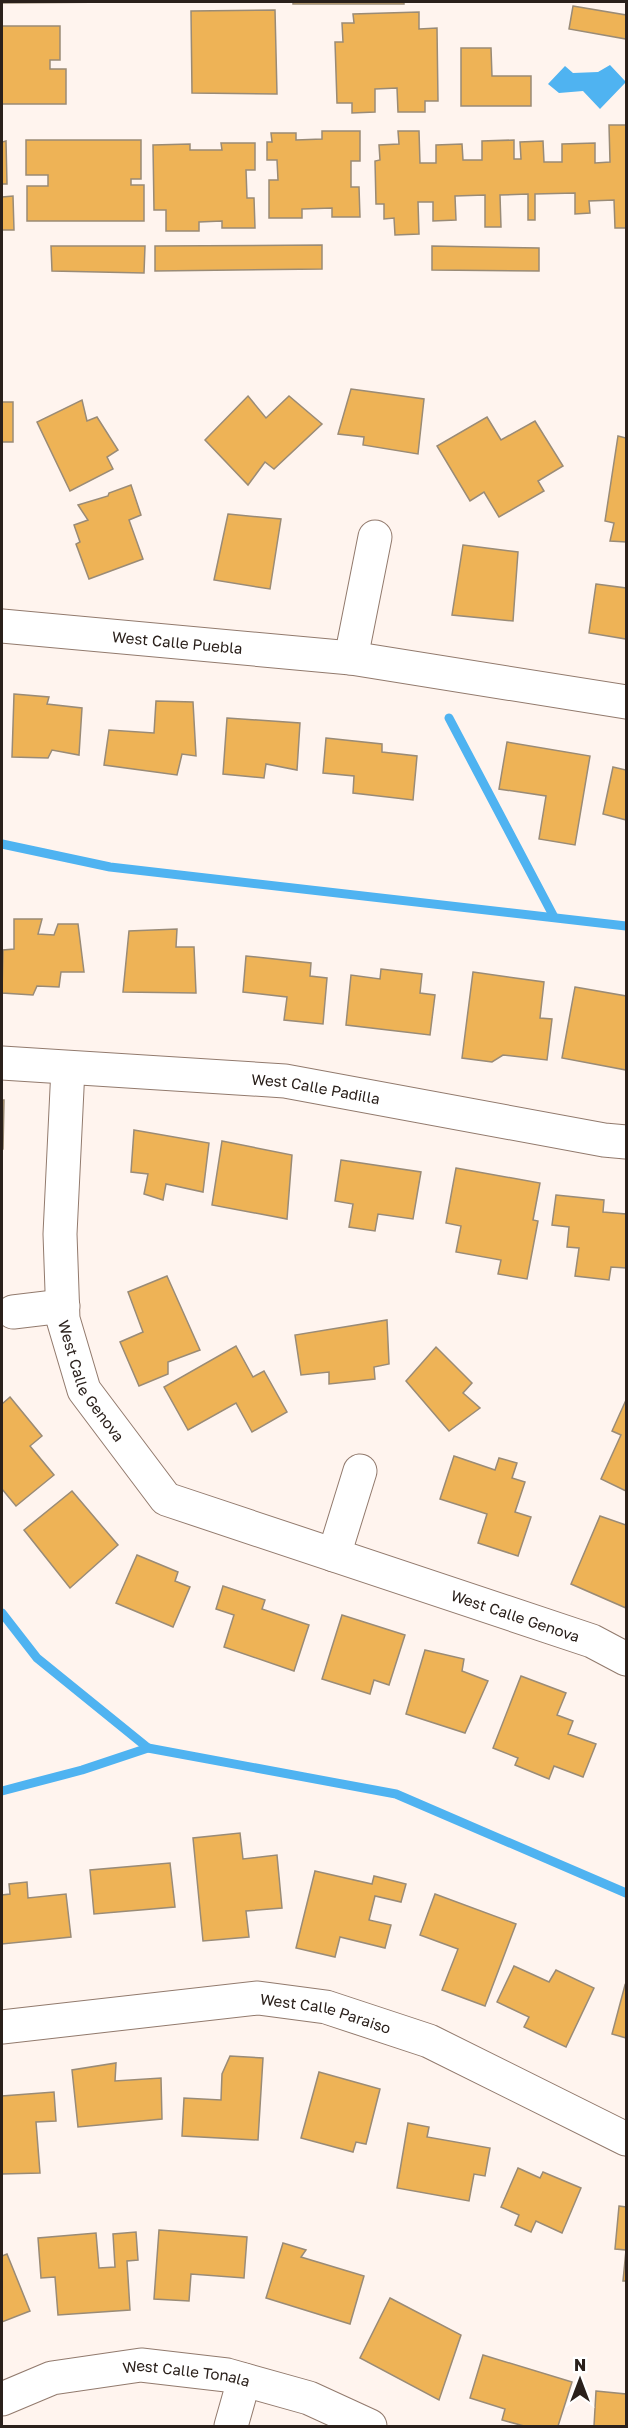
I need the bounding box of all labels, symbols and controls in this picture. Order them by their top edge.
street label: West Calle Puebla [111,627,243,657]
street label: West Calle Padilla [251,1070,382,1107]
street label: West Calle Genova [55,1318,128,1445]
street label: West Calle Genova [449,1586,582,1645]
street label: West Calle Paraiso [259,1989,393,2037]
north arrow [550,2350,610,2410]
street label: West Calle Tonala [121,2355,252,2390]
text: N [574,2355,586,2375]

